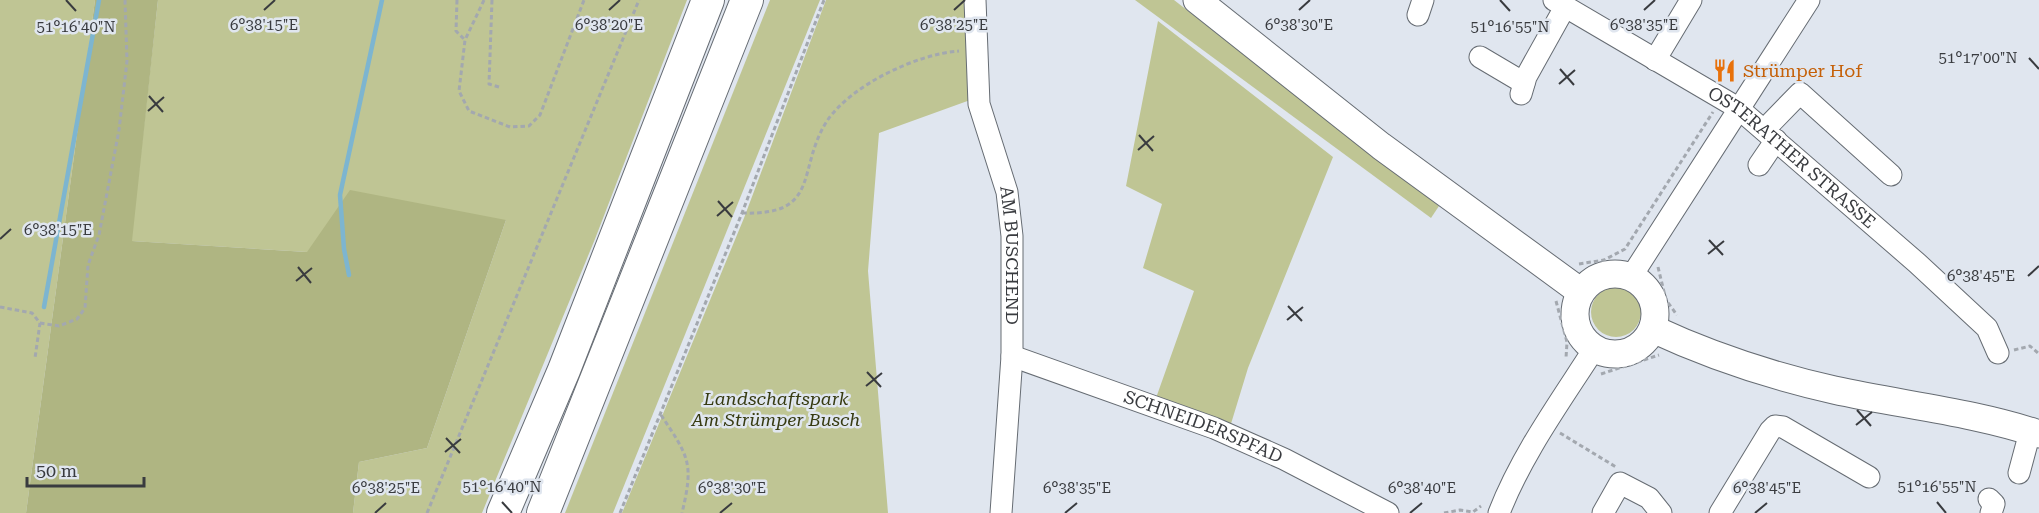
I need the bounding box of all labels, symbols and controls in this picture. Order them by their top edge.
text: 6°38'15"E [230,16,298,34]
text: 6°38'20"E [575,16,643,34]
text: 6°38'25"E [920,16,988,34]
text: 6°38'30"E [1265,16,1333,34]
text: 6°38'35"E [1610,16,1678,34]
text: 51°16'40"N [36,18,116,36]
text: 51°16'55"N [1470,18,1550,36]
text: 51°17'00"N [1938,49,2018,67]
restaurant icon: Strümper Hof [1712,58,1738,84]
place label: Strümper Hof [1743,60,1863,81]
street label: OSTERATHER STRASSE [1704,82,1880,232]
street label: AM BUSCHEND [996,185,1023,325]
text: 6°38'15"E [24,221,92,239]
text: 6°38'45"E [1947,267,2015,285]
street label: SCHNEIDERSPFAD [1121,386,1286,467]
park label: Landschaftspark Am Strümper Busch [691,388,860,430]
scale bar [27,450,144,488]
text: 50 m [36,460,77,481]
text: 51°16'40"N [462,478,542,496]
text: 51°16'55"N [1897,478,1977,496]
text: 6°38'25"E [352,479,420,497]
text: 6°38'30"E [698,479,766,497]
text: 6°38'35"E [1043,479,1111,497]
text: 6°38'40"E [1388,479,1456,497]
text: 6°38'45"E [1733,479,1801,497]

